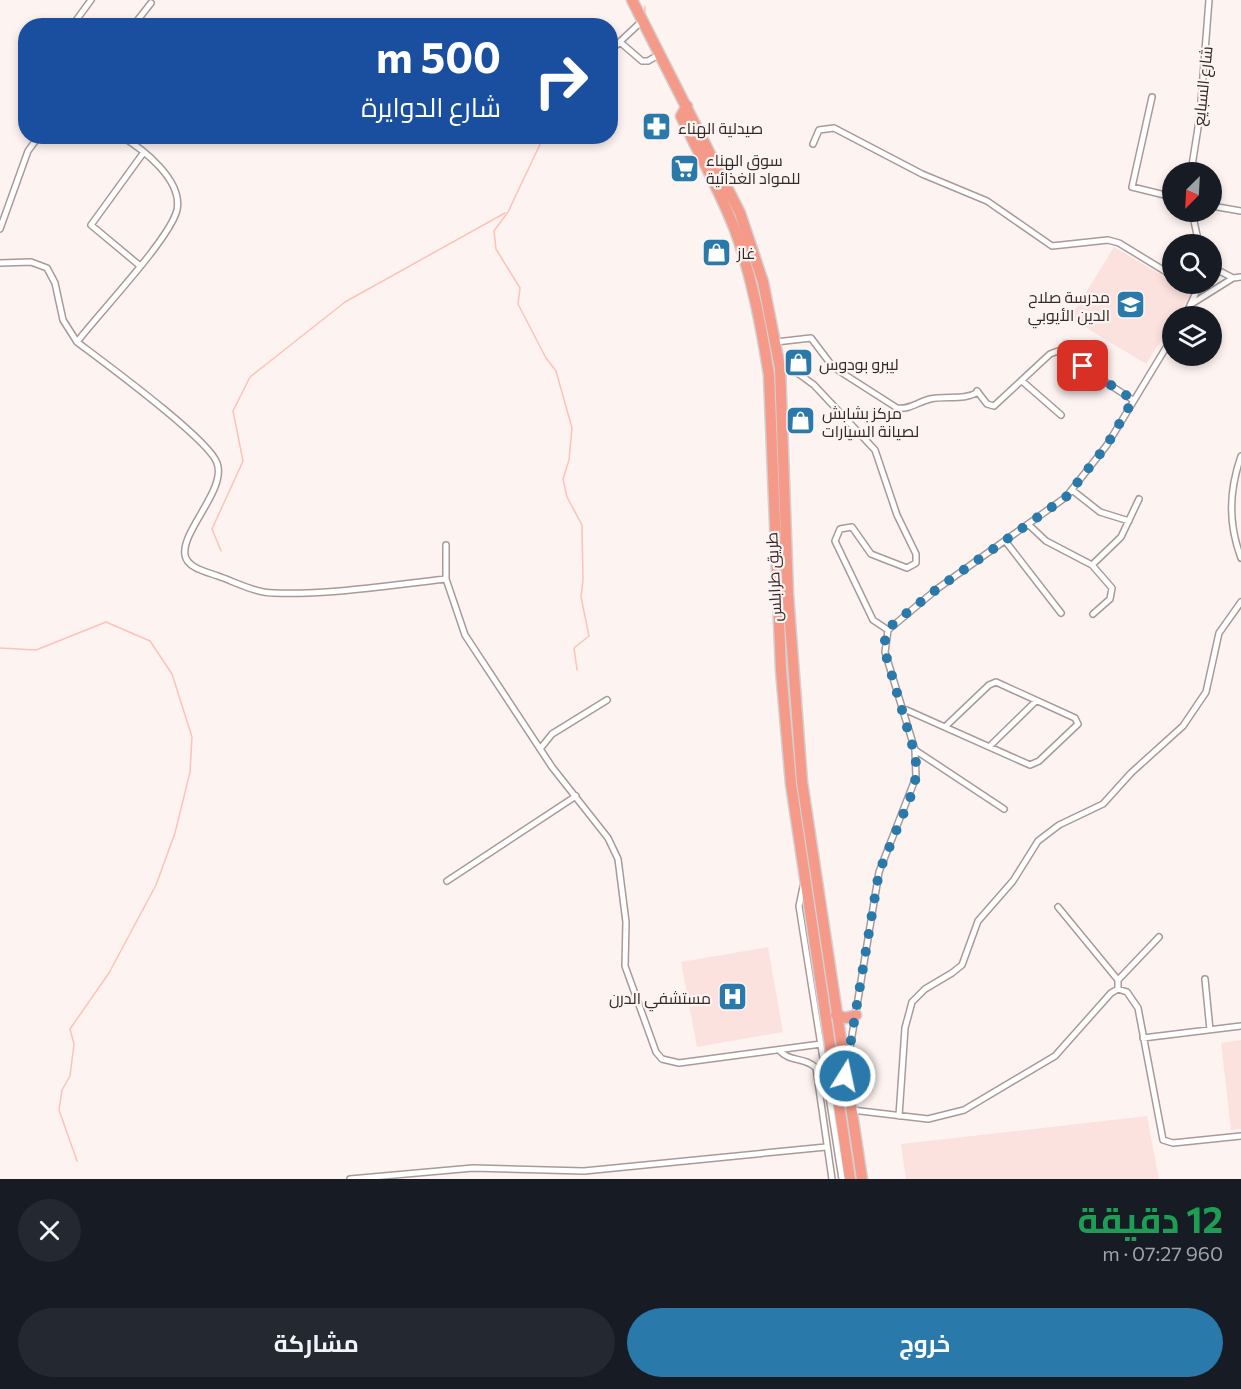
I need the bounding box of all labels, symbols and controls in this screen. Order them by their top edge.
text: 500 m [376,30,501,82]
icon: right [522,42,600,120]
street label: شارع السبايع [1188,45,1219,127]
text: شارع الدوايرة [361,90,501,123]
pharmacy icon: صيدلية الهناء [641,111,673,143]
place label: صيدلية الهناء [678,118,763,139]
place label: سوق الهناء للمواد الغذائية [706,150,800,188]
supermarket icon: سوق الهناء للمواد الغذائية [669,152,701,184]
north arrow [1162,162,1222,222]
map controls [1162,162,1222,366]
button: search [1162,234,1222,294]
shop icon: غاز [700,236,732,268]
place label: غاز [736,243,755,263]
place label: مدرسة صلاح الدين الأيوبي [1028,287,1110,329]
school or university icon: مدرسة صلاح الدين الأيوبي [1115,289,1147,321]
button: layers [1162,306,1222,366]
pin [1057,340,1108,391]
shop icon: ليبرو بودوس [782,347,814,379]
icon: arrive [1066,349,1099,382]
place label: ليبرو بودوس [819,354,899,375]
place label: مركز بشابش لصيانة السيارات [822,403,919,441]
shop icon: مركز بشابش لصيانة السيارات [785,405,817,437]
street label: طريق طرابلس [761,532,787,622]
hospital icon: مستشفي الدرن [716,981,748,1013]
place label: مستشفي الدرن [609,988,711,1012]
position arrow [813,1044,877,1108]
text: 12 دقيقة [1078,1196,1223,1240]
button: close [18,1199,81,1262]
text: 960 m · 07:27 [1102,1241,1223,1265]
button: مشاركة [18,1308,615,1377]
button: خروج [627,1308,1223,1377]

